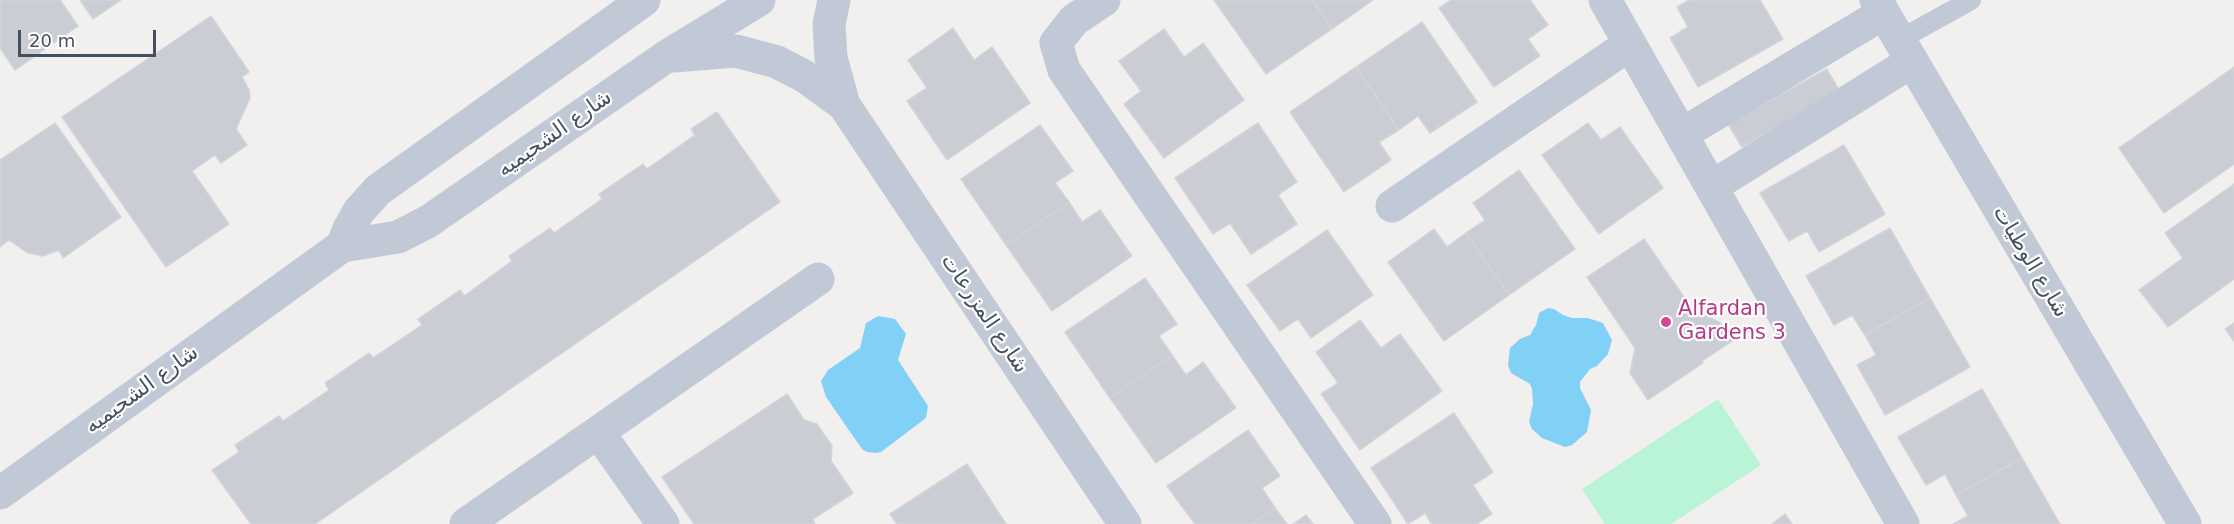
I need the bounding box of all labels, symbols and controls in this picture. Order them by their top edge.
scale bar [21,18,159,56]
text: 20 m [29,30,75,51]
street label: شارع الشحيميه [493,85,617,183]
street label: شارع الوطيات [1987,202,2073,322]
street label: شارع المزرعات [935,250,1033,378]
place label: Alfardan Gardens 3 [1678,297,1786,347]
marker: Alfardan Gardens 3 [1659,315,1673,329]
street label: شارع الشحيميه [80,340,204,440]

